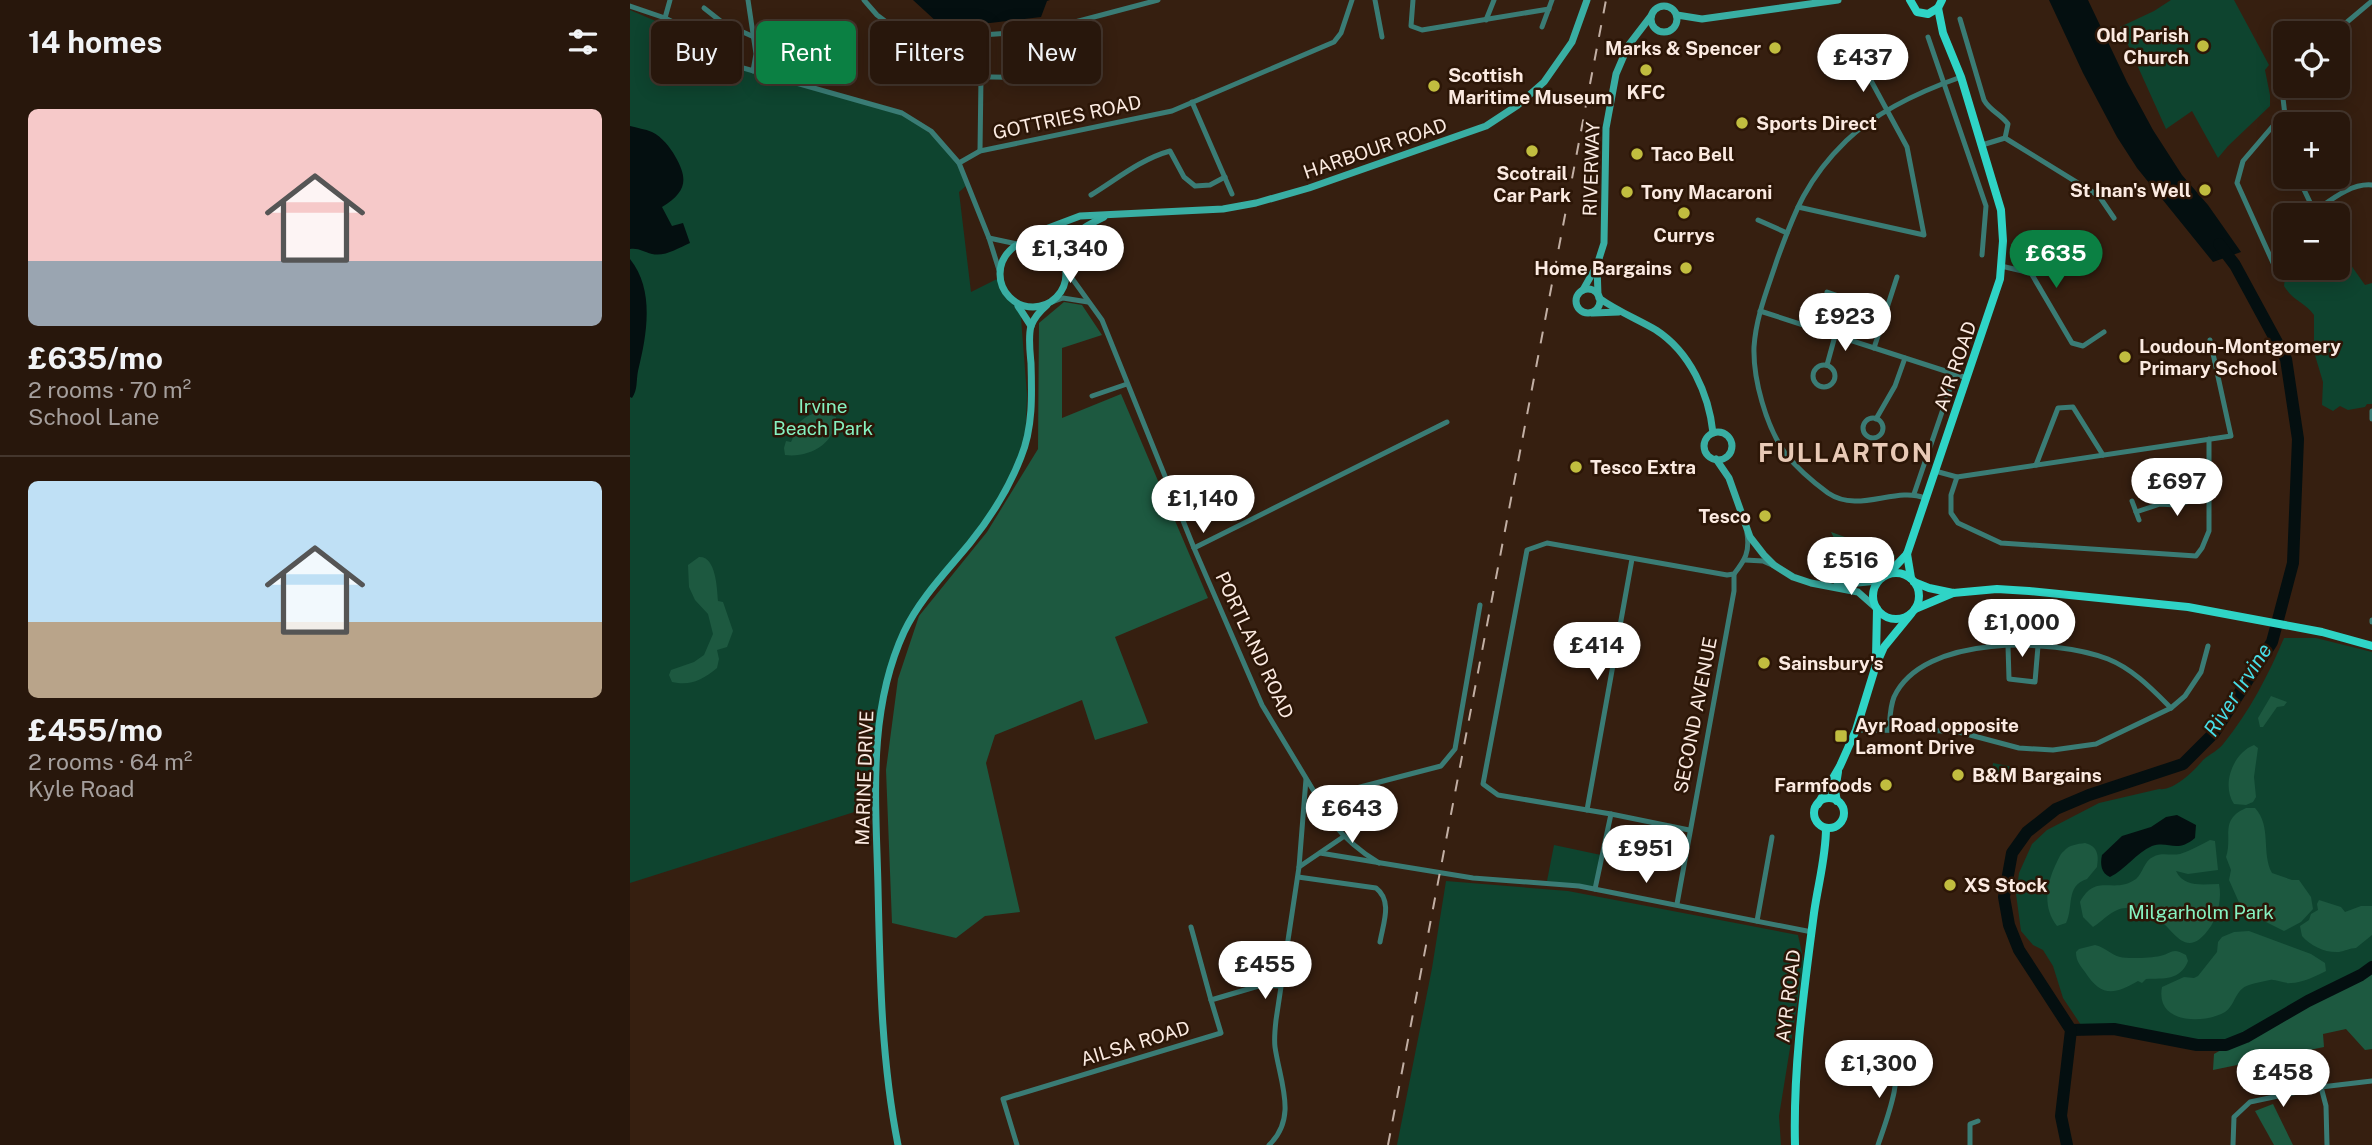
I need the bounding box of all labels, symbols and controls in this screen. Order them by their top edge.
chip: Buy [651,21,742,84]
chip: Rent [756,21,856,84]
chip: Filters [870,21,989,84]
chip: New [1003,21,1101,84]
map controls [2273,21,2350,280]
button: locate [2273,21,2350,98]
icon: filters [564,23,602,61]
text: 14 homes [28,24,162,60]
place label: Old Parish Church [2096,24,2189,68]
pin: £437 [1822,34,1904,94]
place label: Marks & Spencer [1605,37,1761,59]
marker: Old Parish Church [2195,38,2211,54]
marker: Marks & Spencer [1767,40,1783,56]
text: £437 [1833,43,1893,70]
marker: KFC [1638,62,1654,78]
place label: Scottish Maritime Museum [1448,64,1612,108]
marker: Scottish Maritime Museum [1426,78,1442,94]
place label: KFC [1627,81,1665,103]
street label: GOTTRIES ROAD [991,91,1143,143]
place label: Sports Direct [1756,112,1877,134]
button: + [2273,112,2350,189]
street label: HARBOUR ROAD [1300,113,1450,183]
marker: Sports Direct [1734,115,1750,131]
street label: RIVERWAY [1578,121,1604,217]
marker: Scotrail Car Park [1524,143,1540,159]
place label: Taco Bell [1651,143,1734,165]
marker: Taco Bell [1629,146,1645,162]
icon: home [252,155,378,281]
place label: Scotrail Car Park [1493,162,1571,206]
place label: St Inan's Well [2070,179,2191,201]
place label: Tony Macaroni [1641,181,1772,203]
marker: St Inan's Well [2197,182,2213,198]
marker: Tony Macaroni [1619,184,1635,200]
button: − [2273,203,2350,280]
marker: Currys [1676,205,1692,221]
place label: Currys [1653,224,1715,246]
pin: £1,340 [1013,226,1127,285]
pin: £635 [2015,230,2097,290]
text: £1,340 [1032,234,1108,261]
text: £635 [2026,239,2086,266]
place label: Home Bargains [1534,257,1672,279]
marker: Home Bargains [1678,260,1694,276]
pin: £923 [1804,294,1886,353]
text: £923 [1815,302,1875,329]
street label: AYR ROAD [1929,318,1981,414]
place label: Loudoun-Montgomery Primary School [2139,335,2341,379]
text: £635/mo [28,340,163,376]
marker: Loudoun-Montgomery Primary School [2117,349,2133,365]
text: 2 rooms · 70 m² [28,376,191,403]
park label: Irvine Beach Park [773,395,873,439]
text: School Lane [28,403,160,430]
district label: FULLARTON [1758,437,1934,468]
place label: Tesco Extra [1590,456,1696,478]
pin: £697 [2136,458,2218,518]
marker: Tesco Extra [1568,459,1584,475]
text: £697 [2147,467,2207,494]
pin: £1,140 [1146,476,1260,535]
text: £1,140 [1168,484,1238,511]
place label: Tesco [1699,505,1751,527]
marker: Tesco [1757,508,1773,524]
icon: home [252,527,378,653]
pin: £516 [1810,538,1892,597]
text: £516 [1823,546,1879,573]
street label: PORTLAND ROAD [1211,568,1299,722]
pin: £1,000 [1965,600,2079,659]
text: £1,000 [1984,608,2060,635]
pin: £414 [1556,622,1638,682]
text: £414 [1570,631,1624,658]
street label: SECOND AVENUE [1669,635,1721,795]
water label: River Irvine [2198,639,2277,741]
place label: Sainsbury's [1778,652,1884,674]
marker: Sainsbury's [1756,655,1772,671]
street label: MARINE DRIVE [851,710,877,846]
text: £455/mo [28,712,163,748]
place label: Ayr Road opposite Lamont Drive [1855,714,2019,758]
marker: Ayr Road opposite Lamont Drive [1833,728,1849,744]
text: 2 rooms · 64 m² [28,748,192,775]
place label: B&M Bargains [1972,764,2102,786]
marker: B&M Bargains [1950,767,1966,783]
place label: Farmfoods [1774,774,1872,796]
text: Kyle Road [28,775,134,802]
marker: Farmfoods [1878,777,1894,793]
pin: £643 [1311,786,1393,845]
text: £643 [1322,794,1382,821]
pin: £951 [1605,826,1687,885]
text: £951 [1618,834,1674,861]
place label: XS Stock [1964,874,2048,896]
marker: XS Stock [1942,877,1958,893]
park label: Milgarholm Park [2128,901,2274,923]
pin: £455 [1224,942,1306,1001]
street label: AYR ROAD [1771,948,1805,1044]
text: £455 [1235,950,1295,977]
street label: AILSA ROAD [1078,1016,1192,1070]
pin: £1,300 [1822,1040,1936,1100]
text: £1,300 [1841,1049,1917,1076]
pin: £458 [2242,1050,2324,1109]
text: £458 [2253,1058,2313,1085]

